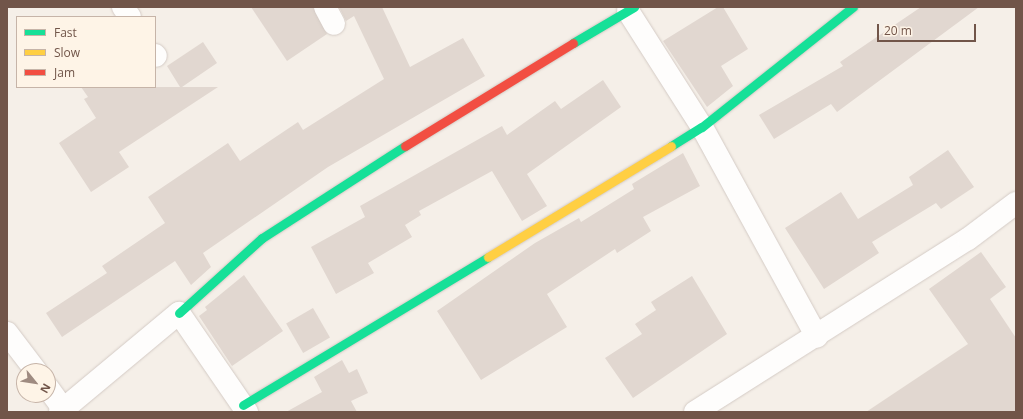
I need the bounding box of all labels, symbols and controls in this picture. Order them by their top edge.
legend [16,16,156,88]
scale bar [879,16,978,42]
text: 20 m [884,22,912,39]
text: Fast [54,24,77,41]
text: Slow [54,44,80,61]
text: Jam [54,64,75,81]
north arrow [16,363,56,403]
text: N [37,381,55,396]

